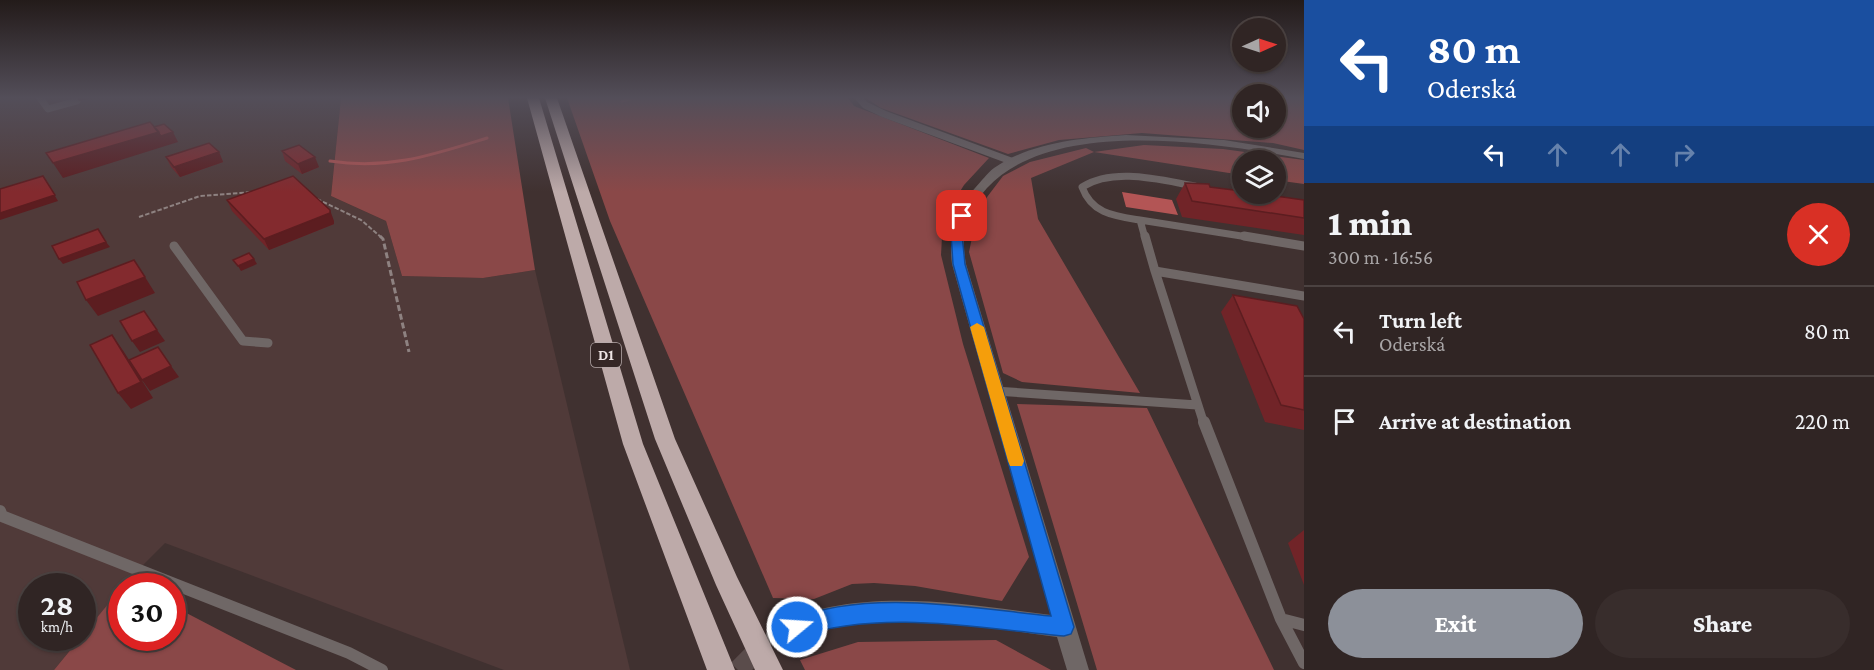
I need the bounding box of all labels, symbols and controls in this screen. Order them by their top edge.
north arrow [1232,18,1286,72]
map controls [1232,18,1286,204]
icon: left [1328,24,1406,102]
text: 80 m [1427,25,1521,72]
text: Oderská [1427,74,1516,104]
button: sound [1232,84,1286,138]
icon: left [1478,138,1511,171]
icon: ahead [1541,138,1574,171]
icon: ahead [1604,138,1637,171]
icon: right [1667,138,1700,171]
button: layers [1232,150,1286,204]
pin [936,190,987,241]
icon: arrive [945,199,978,232]
text: 1 min [1328,203,1412,243]
button: close [1787,203,1850,266]
text: 300 m · 16:56 [1328,246,1433,268]
text: Turn left [1379,308,1462,333]
icon: left [1328,315,1361,348]
text: 80 m [1804,319,1850,344]
text: Oderská [1379,333,1445,355]
road number: D1 [591,343,621,367]
icon: arrive [1328,405,1361,438]
text: Arrive at destination [1379,409,1571,434]
text: 220 m [1795,409,1850,434]
speed limit sign: 30 [108,573,186,651]
text: 28 [41,588,73,621]
button: Exit [1328,589,1583,658]
button: Share [1595,589,1850,658]
position arrow [765,595,829,659]
text: km/h [41,619,73,635]

